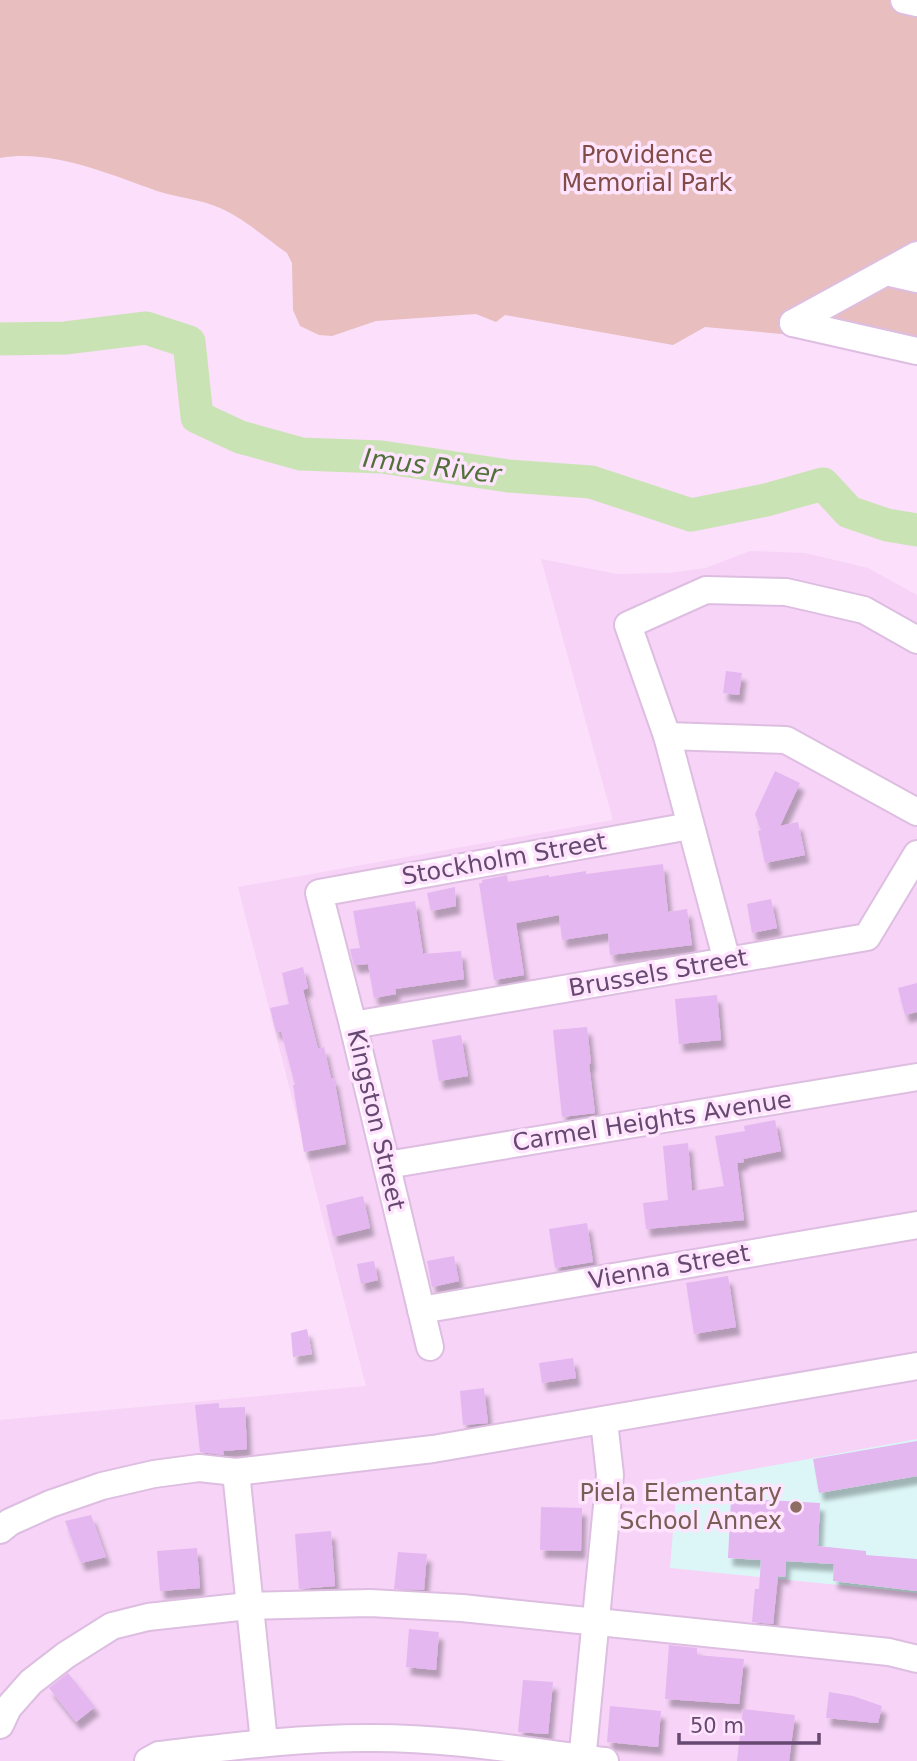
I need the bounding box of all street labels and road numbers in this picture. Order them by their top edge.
street label: Stockholm Street [400,827,608,891]
street label: Brussels Street [566,943,750,1003]
street label: Kingston Street [342,1027,410,1213]
street label: Carmel Heights Avenue [511,1085,793,1157]
street label: Vienna Street [586,1239,752,1295]

